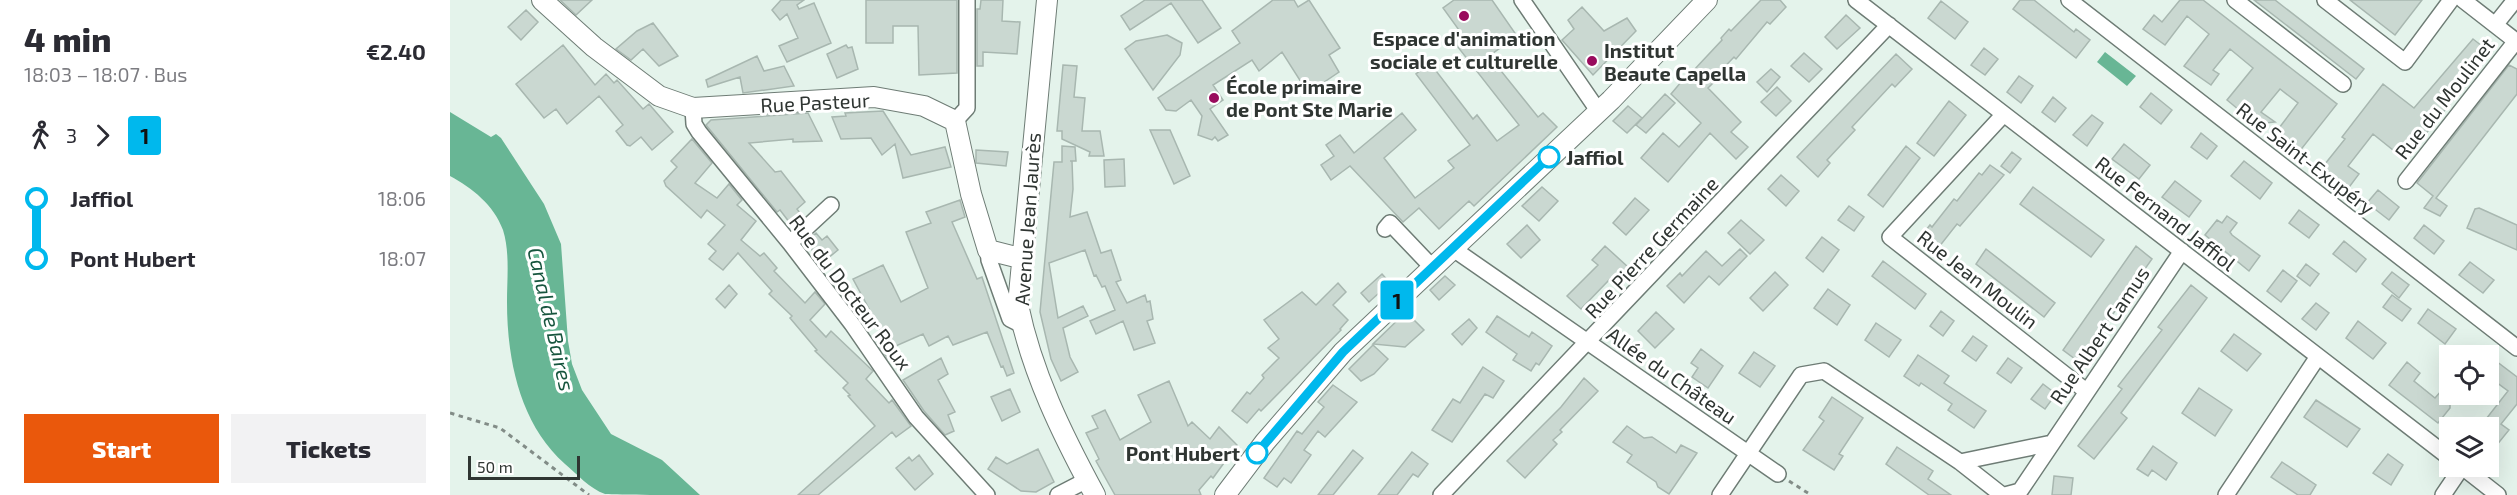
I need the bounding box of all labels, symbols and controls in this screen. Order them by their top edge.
marker: Espace d'animation sociale et culturelle [1457,9,1471,23]
text: 4 min [24,19,111,59]
place label: Espace d'animation sociale et culturelle [1370,26,1558,73]
street label: Rue du Moulinet [2389,32,2499,163]
text: €2.40 [366,38,426,64]
place label: Institut Beaute Capella [1604,38,1746,85]
marker: Institut Beaute Capella [1585,54,1599,68]
text: 18:03 – 18:07 · Bus [24,62,187,86]
place label: École primaire de Pont Ste Marie [1226,74,1393,121]
street label: Rue Pasteur [760,87,870,117]
marker: École primaire de Pont Ste Marie [1207,91,1221,105]
street label: Rue Saint-Exupéry [2232,97,2380,220]
icon: walk [24,119,57,152]
icon: forward [86,119,119,152]
text: 3 [66,123,77,147]
text: 1 [140,123,149,148]
street label: Avenue Jean Jaurès [1009,132,1045,306]
place label: Jaffiol [1566,145,1624,169]
marker: Jaffiol [1538,146,1560,168]
street label: Rue Fernand Jaffiol [2091,151,2241,275]
street label: Rue Pierre Germaine [1579,171,1723,323]
text: Jaffiol [70,185,133,211]
text: 18:06 [378,186,426,210]
street label: Rue du Docteur Roux [785,210,917,375]
street label: Rue Jean Moulin [1913,225,2043,333]
text: Pont Hubert [70,245,196,271]
water label: Canal de Baires [523,245,581,393]
text: 18:07 [379,246,426,270]
street label: Rue Albert Camus [2044,262,2154,408]
line badge: 1 [1378,280,1416,320]
text: 1 [1392,288,1402,313]
street label: Allée du Château [1603,321,1741,429]
map controls [2439,345,2499,477]
button: locate [2439,345,2499,405]
button: Start [24,414,219,483]
button: Tickets [231,414,426,483]
button: layers [2439,417,2499,477]
place label: Pont Hubert [1126,441,1240,465]
marker: Pont Hubert [1246,442,1268,464]
scale bar [468,453,580,480]
text: 50 m [477,457,513,476]

